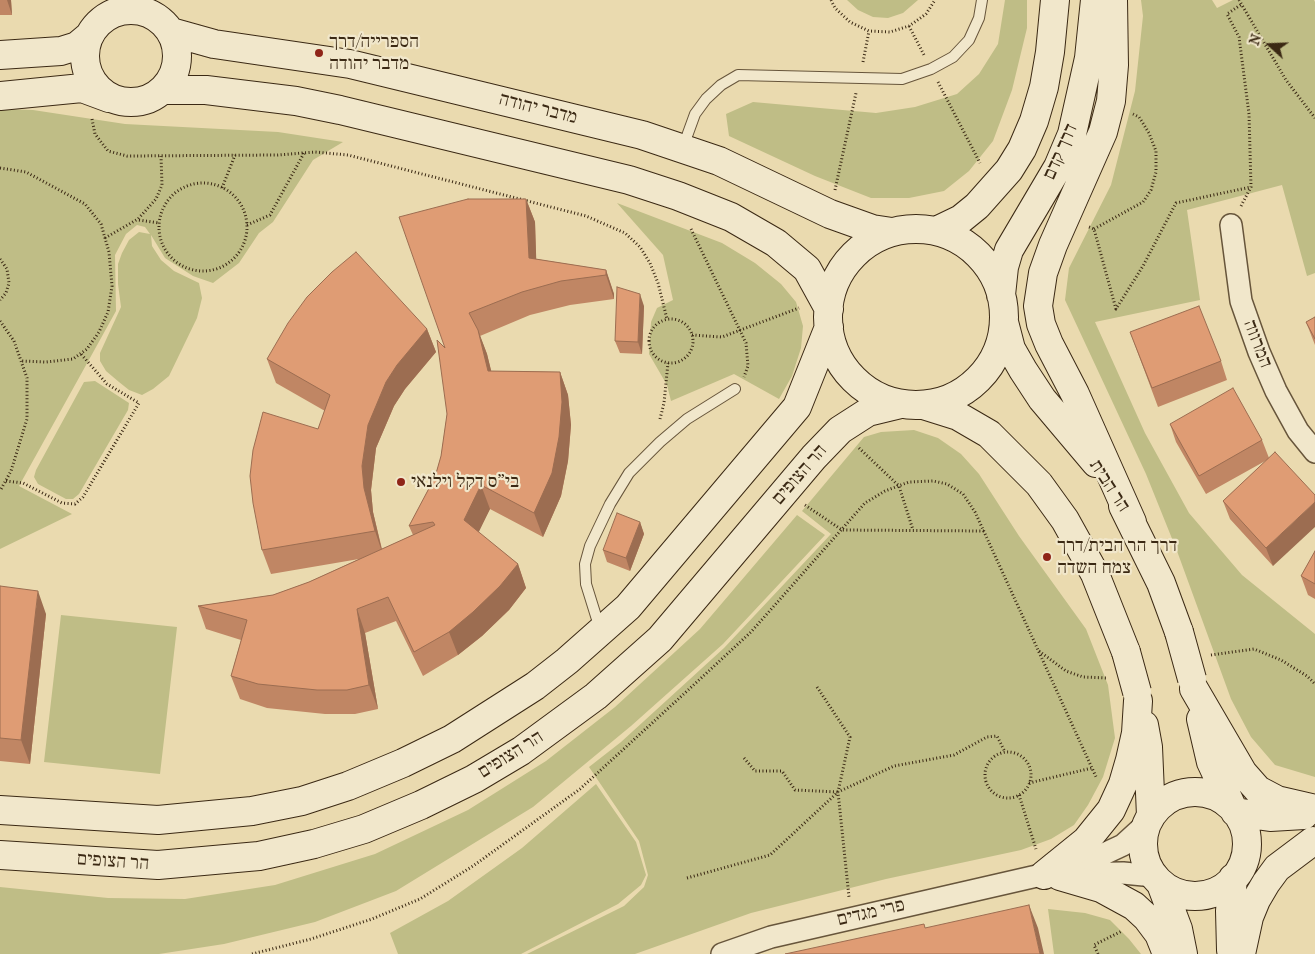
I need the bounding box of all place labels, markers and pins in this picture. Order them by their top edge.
place label: הספרייה/דרך מדבר יהודה [329,31,419,75]
marker: הספרייה/דרך מדבר יהודה [313,47,325,59]
place label: בי"ס דקל וילנאי [411,471,519,493]
marker: בי"ס דקל וילנאי [395,476,407,488]
place label: דרך הר הבית/דרך צמח השדה [1057,535,1177,579]
marker: דרך הר הבית/דרך צמח השדה [1041,551,1053,563]

